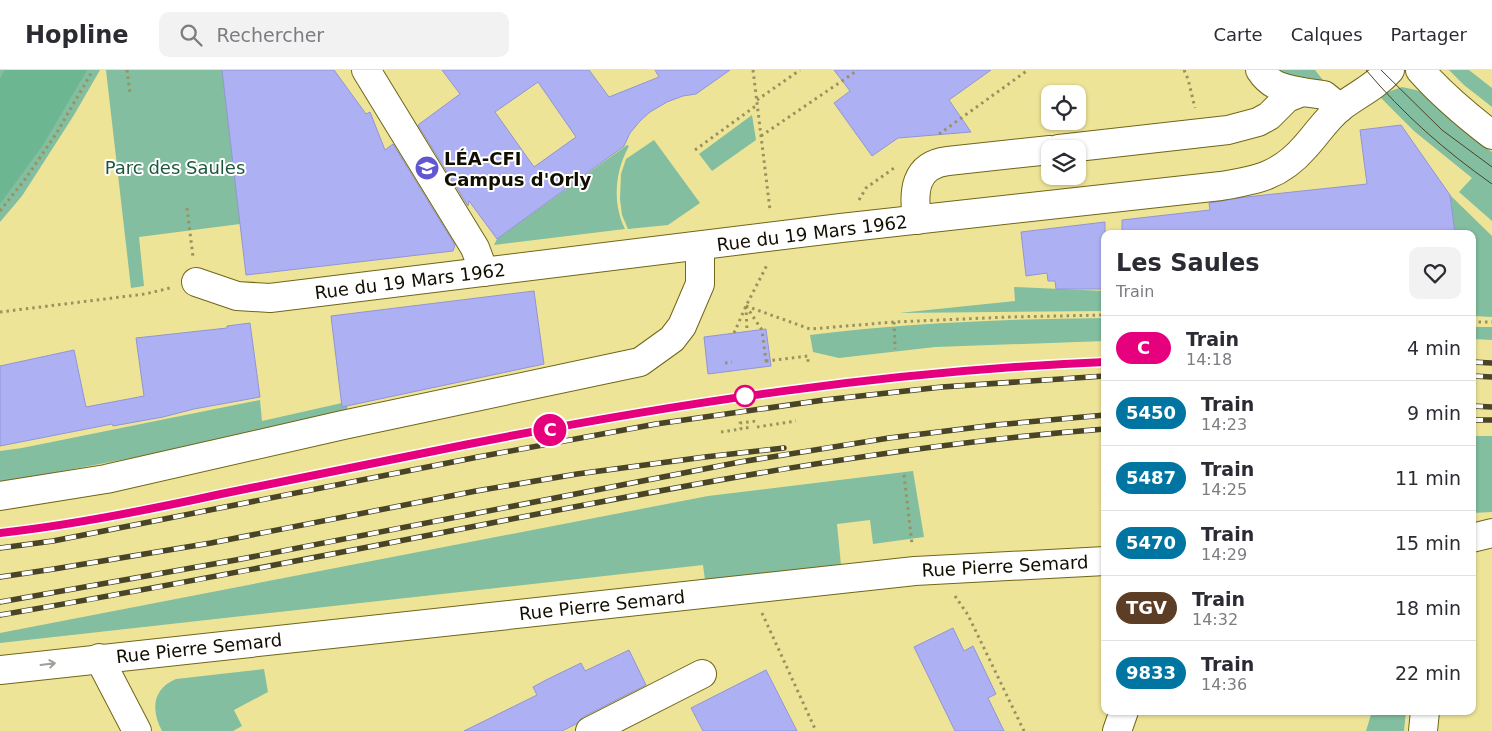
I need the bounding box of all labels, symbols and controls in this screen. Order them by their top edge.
search box [159,12,509,57]
text: Hopline [25,21,129,49]
icon: search [177,21,205,49]
text: Rechercher [217,24,324,46]
text: Carte [1214,24,1263,45]
text: Calques [1291,24,1363,45]
text: Partager [1391,24,1467,45]
map controls [1041,85,1086,185]
button: locate [1041,85,1086,130]
button: layers [1041,140,1086,185]
place label: LÉA-CFI Campus d'Orly [444,148,592,190]
school or university icon: LÉA-CFI Campus d'Orly [414,155,440,181]
park label: Parc des Saules [105,157,245,178]
street label: Rue du 19 Mars 1962 [715,211,909,255]
button: heart [1409,247,1461,299]
text: Les Saules [1116,249,1260,277]
street label: Rue du 19 Mars 1962 [313,259,507,303]
text: Train [1116,282,1154,301]
text: Train [1186,328,1239,350]
text: C [1137,337,1150,358]
text: 4 min [1407,337,1461,359]
text: 14:18 [1186,350,1232,369]
unlabelled marker [734,385,756,407]
text: Train [1201,393,1254,415]
text: 5450 [1126,402,1176,423]
text: 9 min [1407,402,1461,424]
line badge: C [534,414,566,446]
text: 14:23 [1201,415,1247,434]
text: C [543,419,557,440]
text: Train [1201,458,1254,480]
text: 5487 [1126,467,1176,488]
text: 11 min [1395,467,1461,489]
text: 14:25 [1201,480,1247,499]
text: Train [1201,523,1254,545]
text: 5470 [1126,532,1176,553]
text: 15 min [1395,532,1461,554]
text: 14:29 [1201,545,1247,564]
street label: Rue Pierre Semard [921,551,1089,581]
street label: Rue Pierre Semard [518,586,686,624]
text: Train [1192,588,1245,610]
text: TGV [1126,597,1167,618]
text: 18 min [1395,597,1461,619]
text: 14:32 [1192,610,1238,629]
street label: Rue Pierre Semard [115,629,283,667]
text: Train [1201,653,1254,675]
one-way arrow [40,659,56,669]
text: 9833 [1126,662,1176,683]
text: 22 min [1395,662,1461,684]
text: 14:36 [1201,675,1247,694]

